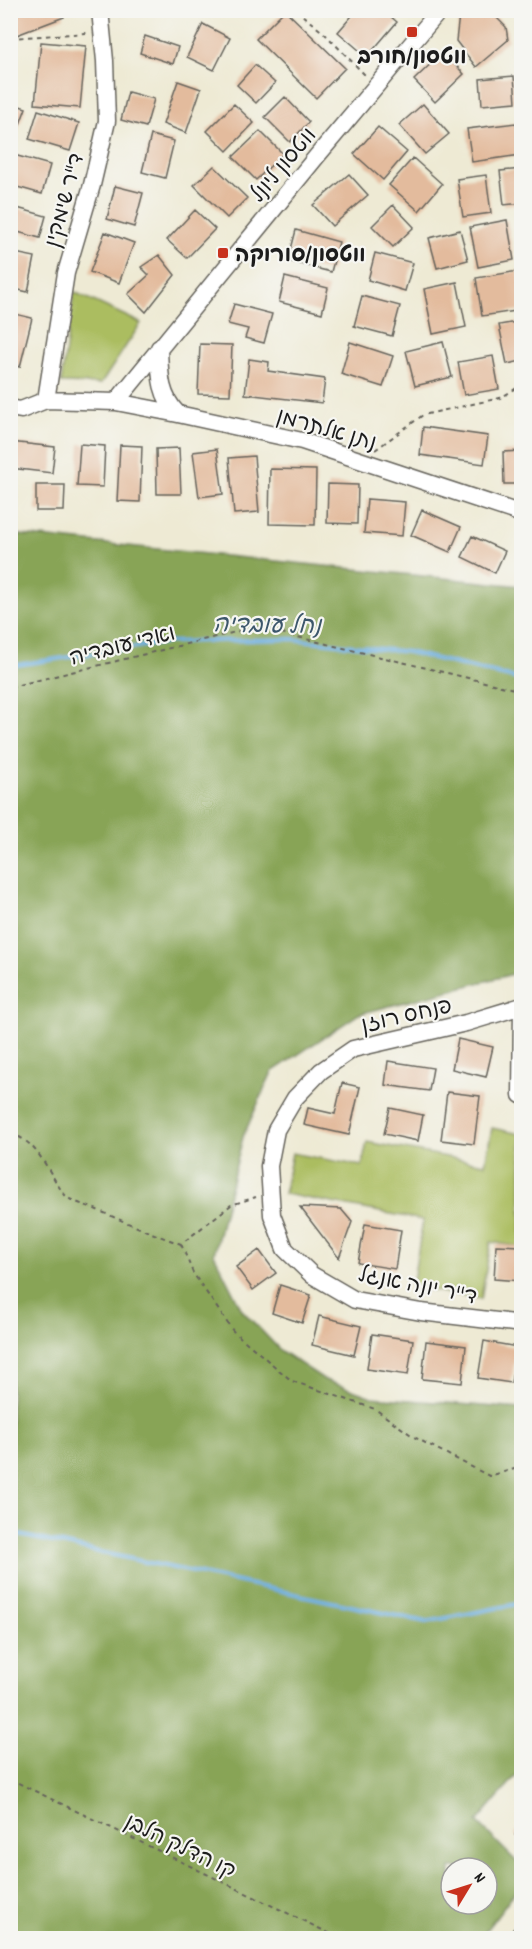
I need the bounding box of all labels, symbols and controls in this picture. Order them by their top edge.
marker: ווטסון/חורב [405,25,419,39]
place label: ווטסון/חורב [356,43,467,74]
street label: ווטסון ליונל [244,122,325,210]
street label: ד"ר שימקין [39,150,94,252]
place label: ווטסון/סורוקה [235,241,366,272]
marker: ווטסון/סורוקה [216,246,230,260]
street label: נתן אלתרמן [272,402,380,460]
water label: נחל עובדיה [213,609,323,645]
street label: ואדי עובדיה [67,619,179,676]
street label: פנחס רוזן [358,992,455,1043]
street label: ד''ר יונה אנגל [355,1261,479,1314]
street label: קו הדלק הלבן [118,1808,241,1889]
north arrow [439,1856,499,1916]
text: N [467,1868,490,1889]

